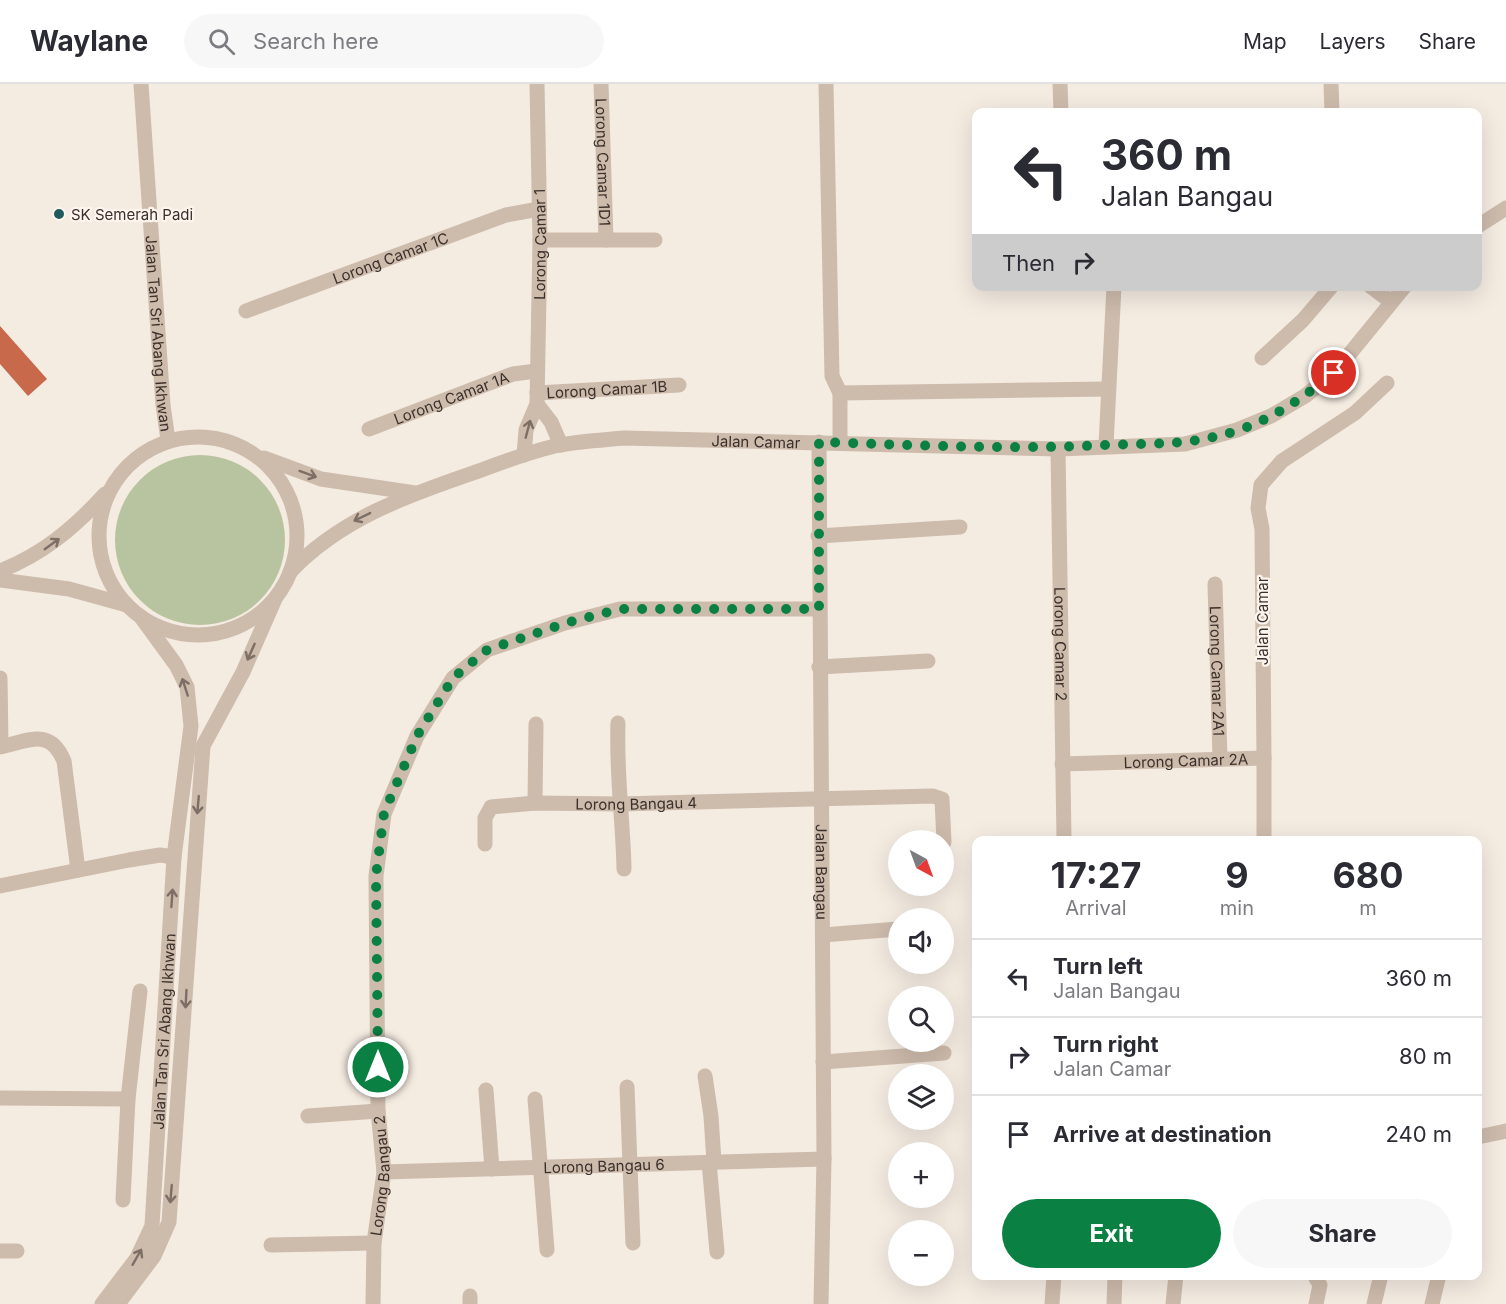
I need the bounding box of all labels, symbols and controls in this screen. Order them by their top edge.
search box [184,14,604,68]
text: Waylane [30,24,148,58]
icon: search [205,25,238,58]
text: Search here [253,28,379,54]
text: Map [1243,29,1287,54]
text: Layers [1320,29,1386,54]
text: Share [1419,29,1476,54]
street label: Lorong Camar 1D1 [592,98,615,226]
text: 360 m [1101,129,1232,180]
icon: left [1002,132,1080,210]
text: Jalan Bangau [1101,180,1273,213]
street label: Lorong Camar 1 [529,189,550,300]
place label: SK Semerah Padi [71,205,193,224]
marker: SK Semerah Padi [52,207,66,221]
street label: Lorong Camar 1C [330,228,451,288]
street label: Jalan Tan Sri Abang Ikhwan [142,235,176,433]
icon: right [1067,246,1100,279]
text: Then [1002,250,1055,276]
pin [1308,347,1359,398]
icon: arrive [1317,356,1350,389]
street label: Lorong Camar 1A [391,367,511,428]
street label: Lorong Camar 1B [546,376,668,402]
one-way arrow [523,420,534,439]
street label: Jalan Camar [711,431,801,452]
one-way arrow [298,470,317,481]
one-way arrow [353,512,371,523]
one-way arrow [43,538,59,550]
street label: Jalan Camar [1253,576,1272,665]
street label: Lorong Camar 2 [1051,587,1071,701]
street label: Lorong Camar 2A1 [1206,606,1229,736]
one-way arrow [245,643,256,661]
one-way arrow [179,679,190,697]
street label: Lorong Camar 2A [1123,749,1248,772]
street label: Lorong Bangau 4 [575,793,697,814]
one-way arrow [192,794,203,814]
street label: Jalan Bangau [812,824,832,920]
north arrow [888,830,954,896]
map controls [888,830,954,1286]
text: 17:27 [1050,853,1141,897]
text: 9 [1225,853,1249,897]
text: 680 [1332,853,1404,897]
one-way arrow [167,889,178,909]
text: Arrival [1065,896,1127,920]
text: min [1220,896,1254,920]
text: m [1359,896,1377,920]
button: sound [888,908,954,974]
street label: Jalan Tan Sri Abang Ikhwan [148,933,179,1130]
text: Turn left [1053,953,1143,979]
icon: left [1002,962,1035,995]
text: 360 m [1385,965,1452,991]
text: Jalan Bangau [1053,979,1181,1003]
button: search [888,986,954,1052]
one-way arrow [181,989,192,1009]
text: Turn right [1053,1031,1159,1057]
position arrow [346,1035,410,1099]
icon: right [1002,1040,1035,1073]
text: 80 m [1399,1043,1452,1069]
text: Jalan Camar [1053,1057,1171,1081]
button: layers [888,1064,954,1130]
street label: Lorong Bangau 2 [366,1114,393,1237]
icon: arrive [1002,1118,1035,1151]
text: Arrive at destination [1053,1121,1272,1147]
text: 240 m [1385,1121,1452,1147]
button: + [888,1142,954,1208]
street label: Lorong Bangau 6 [543,1154,665,1177]
one-way arrow [166,1183,177,1203]
button: Exit [1002,1199,1221,1268]
button: Share [1233,1199,1452,1268]
button: − [888,1220,954,1286]
one-way arrow [131,1249,143,1266]

